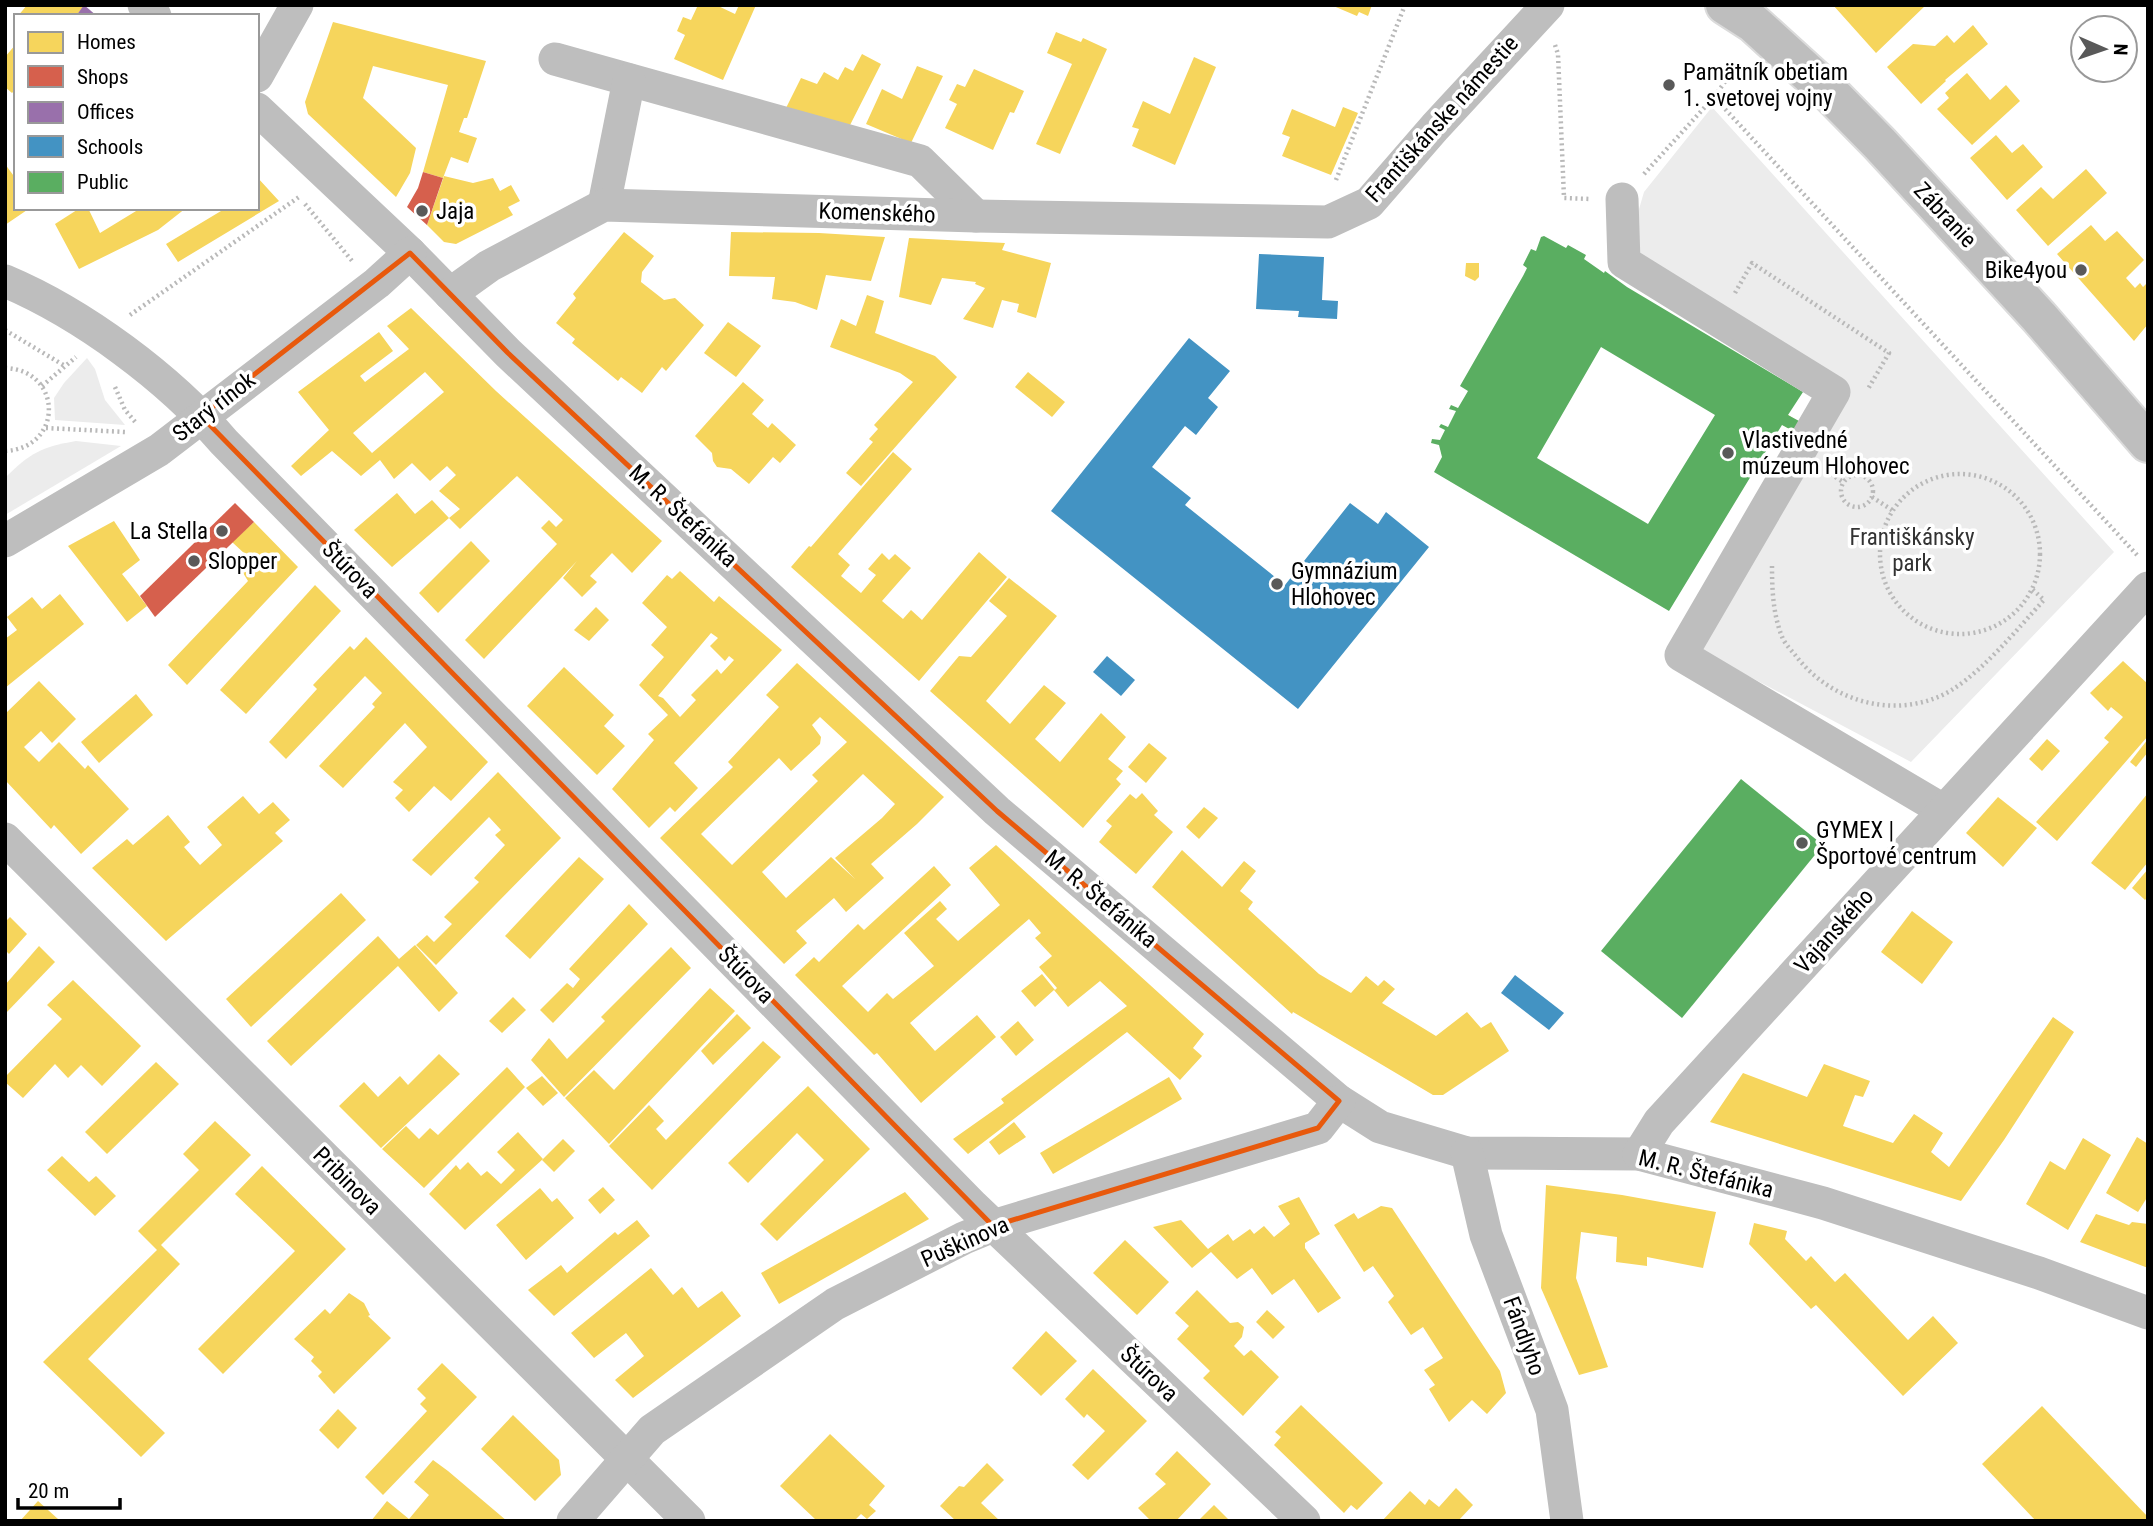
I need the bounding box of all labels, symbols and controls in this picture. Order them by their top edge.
legend [14,14,259,210]
north arrow [2069,14,2139,84]
text: Homes [77,30,136,54]
street label: Františkánske námestie [1360,30,1524,208]
text: N [2109,43,2132,56]
place label: Pamätník obetiam 1. svetovej vojny [1683,59,1848,112]
text: Shops [77,65,129,89]
marker: Pamätník obetiam 1. svetovej vojny [1661,77,1677,93]
text: Offices [77,100,134,124]
text: Schools [77,135,143,159]
text: Public [77,170,129,194]
street label: Zábranie [1908,177,1982,253]
street label: Komenského [818,197,936,229]
place label: Jaja [436,198,474,225]
marker: Jaja [414,203,430,219]
place label: Bike4you [1985,257,2067,284]
marker: Bike4you [2073,262,2089,278]
street label: Starý rínok [167,366,261,448]
place label: Vlastivedné múzeum Hlohovec [1742,427,1910,480]
marker: Vlastivedné múzeum Hlohovec [1720,445,1736,461]
street label: M. R. Štefánika [623,458,743,573]
place label: La Stella [130,518,208,545]
marker: La Stella [214,523,230,539]
park label: Františkánsky park [1849,524,1975,577]
street label: Štúrova [316,535,384,604]
place label: Slopper [208,548,277,575]
marker: Slopper [186,553,202,569]
place label: Gymnázium Hlohovec [1291,558,1397,611]
marker: Gymnázium Hlohovec [1269,576,1285,592]
place label: GYMEX | Športové centrum [1816,817,1977,870]
marker: GYMEX | Športové centrum [1794,835,1810,851]
street label: M. R. Štefánika [1040,844,1163,954]
street label: Vajanského [1789,883,1879,979]
street label: Štúrova [712,940,780,1009]
street label: Pribinova [307,1141,387,1221]
street label: M. R. Štefánika [1636,1143,1776,1204]
street label: Puškinova [917,1211,1013,1273]
street label: Fándlyho [1497,1293,1551,1379]
street label: Štúrova [1115,1340,1184,1407]
scale bar [18,1466,119,1510]
text: 20 m [28,1479,69,1503]

